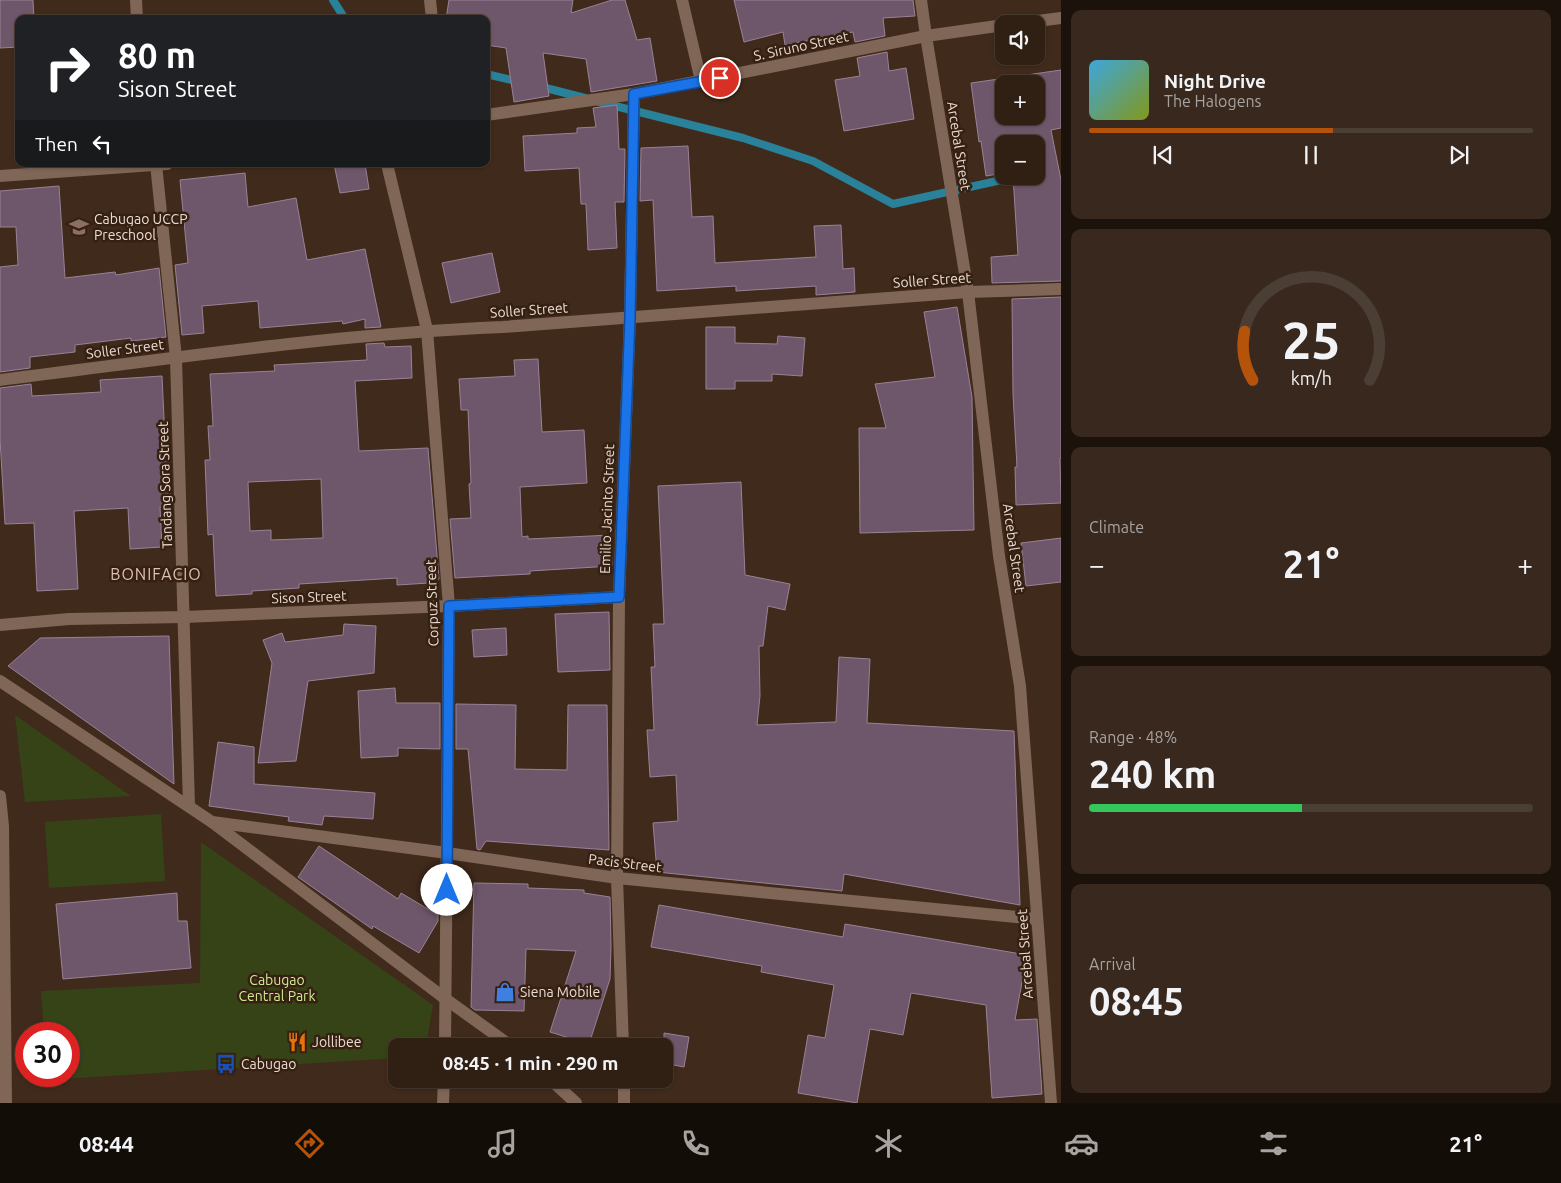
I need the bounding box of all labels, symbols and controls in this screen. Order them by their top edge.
map controls [995,15,1045,185]
button: sound [995,15,1045,65]
street label: S. Siruno Street [752,28,850,64]
icon: right [35,35,100,100]
text: 80 m [118,35,196,75]
pin [699,57,741,99]
icon: arrive [706,64,734,92]
text: Night Drive [1164,70,1266,92]
button: + [995,75,1045,125]
text: Sison Street [118,76,236,101]
text: The Halogens [1164,92,1262,110]
street label: Arcebal Street [944,100,974,192]
icon: left [88,130,116,158]
text: Then [35,133,78,155]
button: − [995,135,1045,185]
icon: previous [1149,141,1177,169]
icon: pause [1297,141,1325,169]
icon: next [1445,141,1473,169]
place label: Cabugao UCCP Preschool [94,211,188,243]
school or university icon: Cabugao UCCP Preschool [68,216,90,238]
street label: Soller Street [892,269,972,291]
street label: Soller Street [489,299,569,321]
text: 25 [1282,311,1340,369]
street label: Soller Street [85,336,165,362]
text: km/h [1290,368,1332,388]
street label: Tandang Sora Street [155,421,175,549]
street label: Emilio Jacinto Street [597,443,617,574]
street label: Arcebal Street [1000,502,1028,594]
text: Climate [1089,518,1144,536]
text: 21° [1283,543,1339,585]
text: − [1089,549,1105,580]
text: + [1517,549,1533,580]
street label: Corpuz Street [422,559,442,647]
district label: BONIFACIO [110,565,202,583]
street label: Sison Street [271,588,347,606]
text: Range · 48% [1089,728,1177,746]
text: 240 km [1089,753,1216,795]
street label: Pacis Street [587,851,663,875]
position arrow [420,863,472,915]
street label: Arcebal Street [1014,908,1036,999]
text: Arrival [1089,955,1136,973]
park label: Cabugao Central Park [239,972,315,1004]
text: 08:45 [1089,980,1184,1022]
shop icon: Siena Mobile [494,981,516,1003]
place label: Siena Mobile [520,984,600,1000]
speed limit sign: 30 [15,1022,80,1087]
restaurant icon: Jollibee [286,1031,308,1053]
place label: Jollibee [312,1034,361,1050]
text: 08:45 · 1 min · 290 m [443,1052,618,1074]
bus stop icon: Cabugao [215,1053,237,1075]
place label: Cabugao [241,1056,296,1072]
icon: directions [292,1126,327,1161]
icon: music [485,1126,520,1161]
icon: phone [678,1126,713,1161]
icon: climate [871,1126,906,1161]
icon: car [1064,1126,1099,1161]
icon: filters [1256,1126,1291,1161]
text: 08:44 [79,1131,134,1156]
text: 21° [1449,1131,1482,1156]

